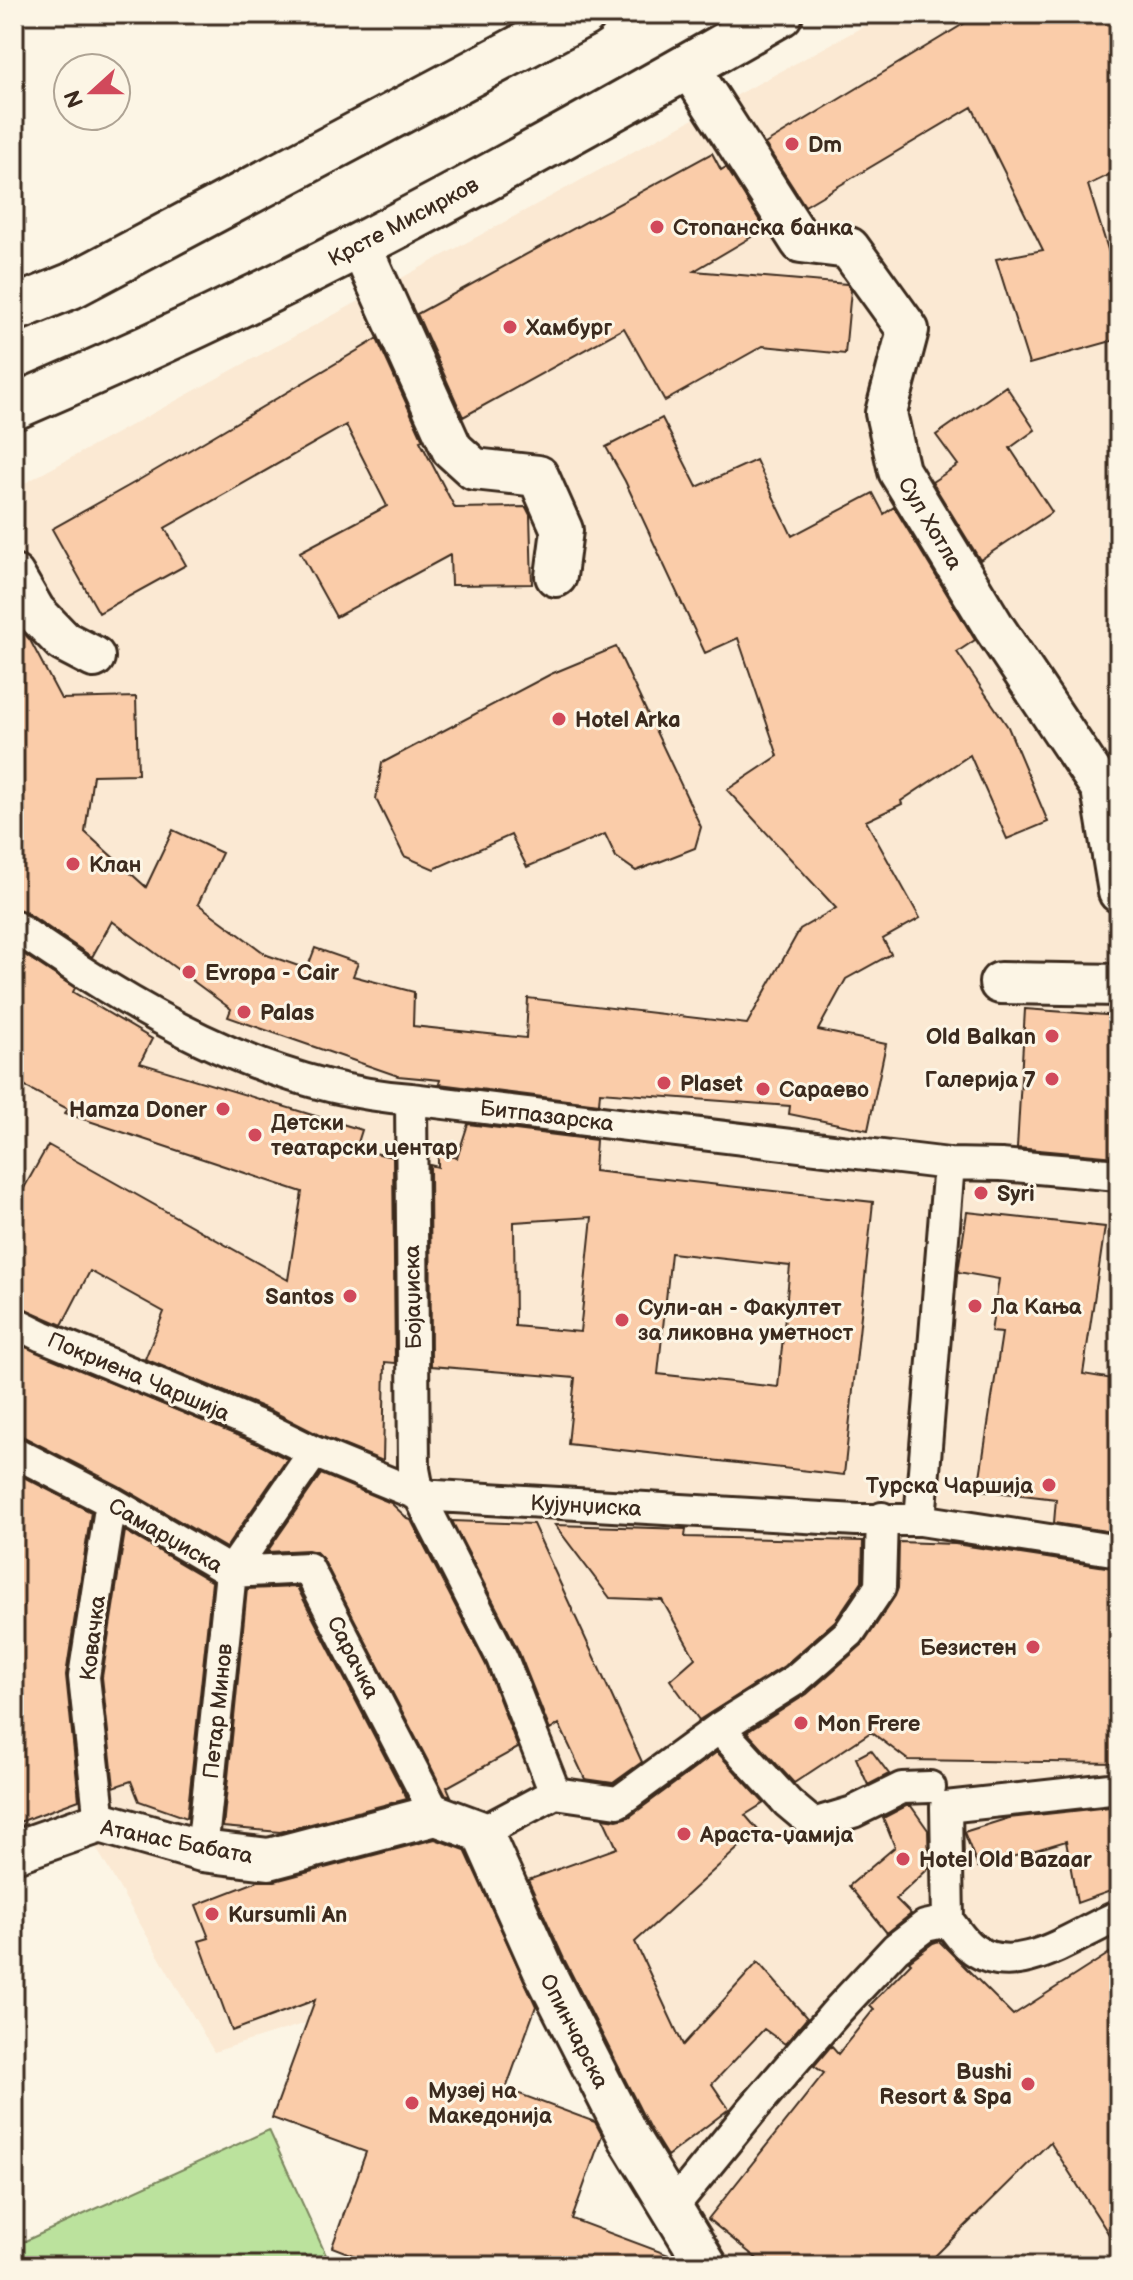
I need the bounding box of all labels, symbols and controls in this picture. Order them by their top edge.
north arrow [52,52,132,132]
text: N [59,86,90,111]
place label: Dm [808,132,842,159]
marker: Dm [783,135,801,153]
street label: Крсте Мисирков [324,171,484,273]
place label: Стопанска банка [673,215,853,242]
marker: Стопанска банка [648,218,666,236]
place label: Хамбург [525,315,612,342]
marker: Хамбург [501,318,519,336]
street label: Сул Хотла [891,472,968,575]
place label: Hotel Arka [575,707,681,734]
marker: Hotel Arka [550,710,568,728]
place label: Клан [89,852,141,879]
marker: Клан [64,855,82,873]
place label: Evropa - Cair [205,960,339,987]
marker: Evropa - Cair [180,963,198,981]
place label: Palas [260,1000,315,1027]
marker: Palas [235,1003,253,1021]
place label: Old Balkan [926,1024,1036,1051]
marker: Old Balkan [1043,1027,1061,1045]
place label: Галерија 7 [925,1067,1036,1094]
marker: Галерија 7 [1043,1070,1061,1088]
place label: Plaset [680,1071,743,1098]
marker: Plaset [655,1074,673,1092]
place label: Сараево [779,1077,869,1104]
marker: Сараево [754,1080,772,1098]
street label: Битпазарска [478,1095,615,1138]
place label: Hamza Doner [69,1097,207,1124]
marker: Hamza Doner [214,1100,232,1118]
place label: Детски театарски центар [271,1110,458,1162]
marker: Детски театарски центар [246,1126,264,1144]
place label: Syri [997,1181,1035,1208]
marker: Syri [972,1184,990,1202]
street label: Бојаџиска [399,1245,428,1349]
place label: Santos [265,1284,334,1311]
marker: Santos [341,1287,359,1305]
place label: Ла Кања [990,1294,1082,1321]
place label: Сули-ан - Факултет за ликовна уметност [638,1295,854,1347]
marker: Ла Кања [966,1297,984,1315]
marker: Сули-ан - Факултет за ликовна уметност [613,1311,631,1329]
street label: Покриена Чаршија [43,1327,234,1428]
place label: Турска Чаршија [866,1473,1033,1500]
marker: Турска Чаршија [1040,1476,1058,1494]
street label: Кујунџиска [530,1490,642,1523]
street label: Самарџиска [103,1493,227,1580]
street label: Ковачка [75,1594,112,1682]
street label: Сарачка [320,1612,385,1703]
place label: Безистен [920,1635,1017,1662]
marker: Безистен [1024,1638,1042,1656]
street label: Петар Минов [198,1642,239,1780]
place label: Mon Frere [817,1711,920,1738]
marker: Mon Frere [792,1714,810,1732]
street label: Атанас Бабата [97,1814,255,1870]
place label: Араста-џамија [699,1822,853,1849]
marker: Араста-џамија [675,1825,693,1843]
place label: Hotel Old Bazaar [919,1847,1092,1874]
marker: Hotel Old Bazaar [894,1850,912,1868]
place label: Kursumli An [228,1902,347,1929]
marker: Kursumli An [203,1905,221,1923]
street label: Опинчарска [533,1970,614,2094]
place label: Bushi Resort & Spa [879,2059,1012,2111]
marker: Bushi Resort & Spa [1019,2075,1037,2093]
place label: Музеј на Македонија [428,2078,552,2130]
marker: Музеј на Македонија [403,2094,421,2112]

